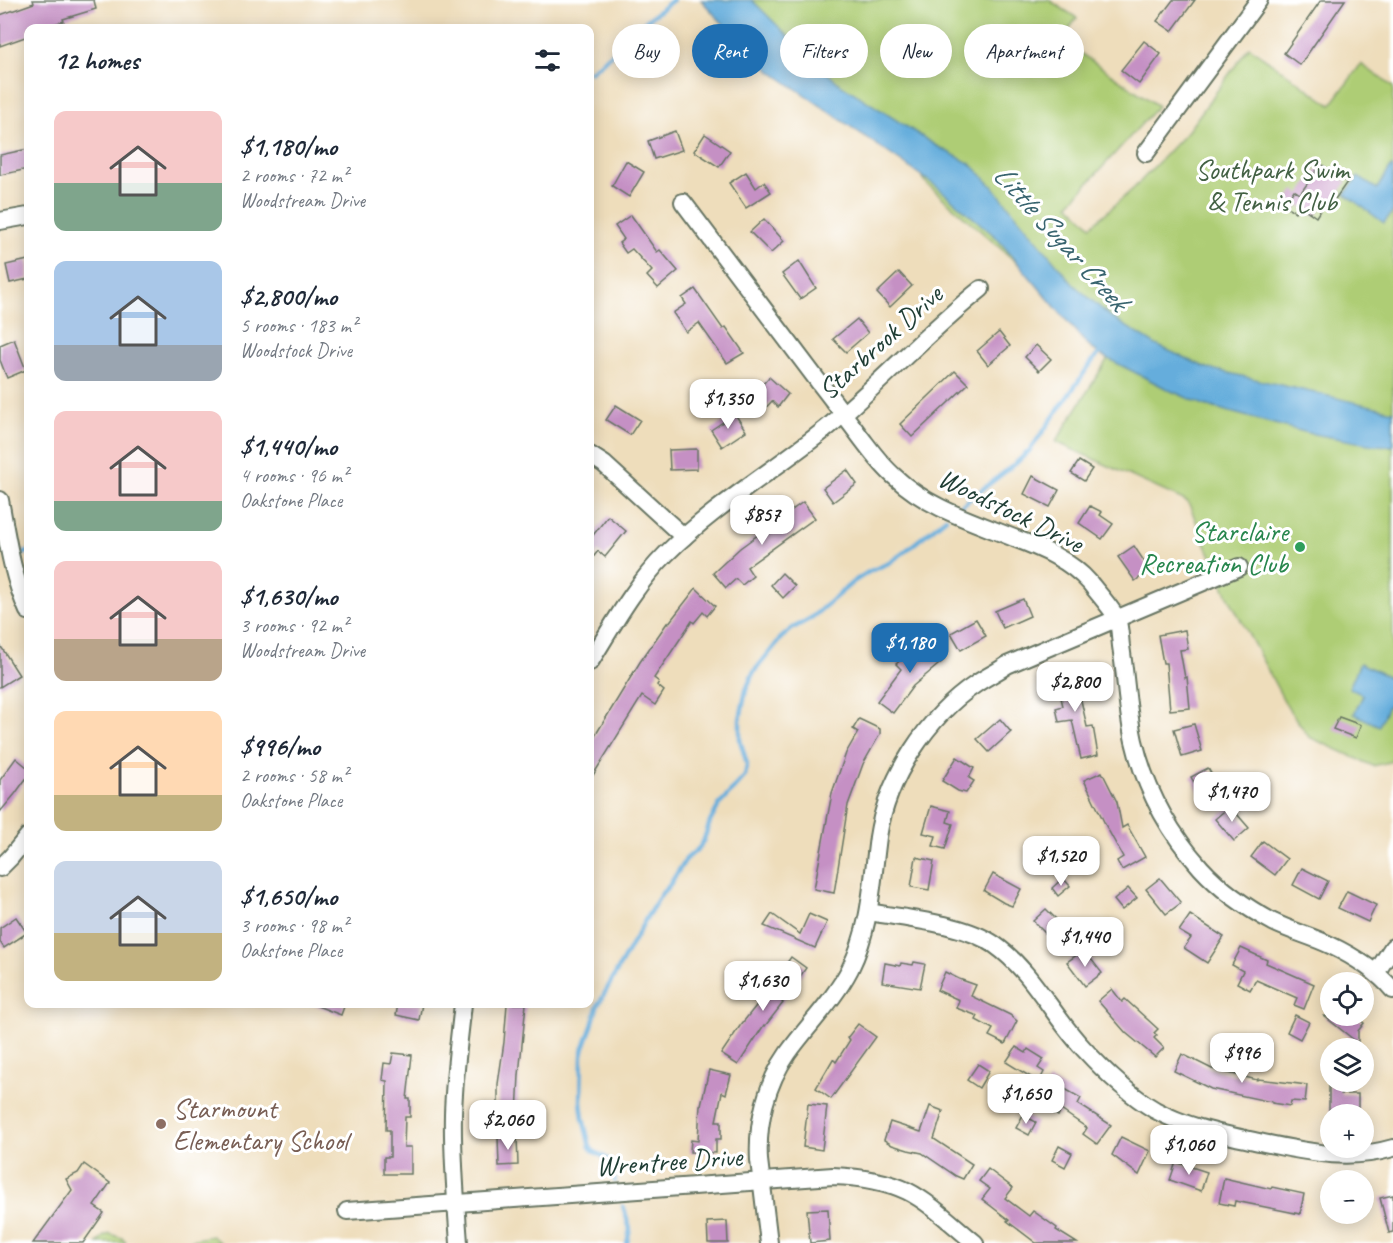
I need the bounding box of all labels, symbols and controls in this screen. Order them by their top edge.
chip: Buy [612,24,680,78]
chip: Rent [692,24,768,78]
chip: Filters [780,24,868,78]
chip: New [880,24,952,78]
chip: Apartment [964,24,1084,78]
text: 12 homes [54,44,139,77]
icon: filters [531,44,564,77]
text: $1,180/mo [240,130,337,163]
icon: home [102,135,174,207]
park label: Southpark Swim & Tennis Club [1195,152,1351,219]
water label: Little Sugar Creek [985,156,1140,322]
text: 2 rooms · 72 m² [240,163,348,188]
text: Woodstream Drive [240,188,365,213]
street label: Starbrook Drive [811,276,951,407]
text: $2,800/mo [240,280,337,313]
icon: home [102,285,174,357]
text: 5 rooms · 183 m² [240,313,357,338]
text: Woodstock Drive [240,338,352,363]
pin: $1,350 [679,379,777,430]
text: $1,350 [704,386,752,411]
text: $1,440/mo [240,430,337,463]
icon: home [102,435,174,507]
street label: Woodstock Drive [933,460,1091,561]
text: 4 rooms · 96 m² [240,463,348,488]
text: Oakstone Place [240,488,342,513]
pin: $857 [726,495,798,546]
text: $857 [744,502,780,527]
place label: Starclaire Recreation Club [1139,514,1290,581]
marker: Starclaire Recreation Club [1293,540,1307,554]
text: $1,630/mo [240,580,338,613]
icon: home [102,585,174,657]
text: 3 rooms · 92 m² [240,613,348,638]
pin: $1,180 [861,623,959,674]
text: $1,180 [886,630,934,655]
text: Woodstream Drive [240,638,365,663]
pin: $2,800 [1026,662,1124,713]
text: $2,800 [1051,669,1099,694]
text: $996/mo [240,730,320,763]
icon: home [102,735,174,807]
text: 2 rooms · 58 m² [240,763,348,788]
pin: $1,470 [1183,772,1281,823]
text: $1,470 [1208,779,1256,804]
text: Oakstone Place [240,788,342,813]
pin: $1,520 [1012,836,1110,887]
text: $1,520 [1037,843,1085,868]
text: $1,650/mo [240,880,337,913]
icon: home [102,885,174,957]
text: 3 rooms · 98 m² [240,913,348,938]
pin: $1,440 [1036,917,1134,968]
text: $1,440 [1061,924,1109,949]
text: Oakstone Place [240,938,342,963]
pin: $1,630 [714,961,812,1012]
text: $1,630 [738,968,788,993]
map controls [1320,972,1374,1224]
button: locate [1320,972,1374,1026]
pin: $996 [1206,1033,1278,1084]
button: layers [1320,1038,1374,1092]
text: $996 [1224,1040,1260,1065]
pin: $1,650 [977,1074,1075,1125]
text: $1,650 [1001,1081,1051,1106]
place label: Starmount Elementary School [173,1091,353,1158]
pin: $2,060 [459,1100,557,1151]
button: + [1320,1104,1374,1158]
text: $2,060 [483,1107,533,1132]
marker: Starmount Elementary School [154,1117,168,1131]
pin: $1,060 [1140,1125,1238,1176]
text: $1,060 [1164,1132,1214,1157]
street label: Wrentree Drive [595,1138,745,1184]
button: − [1320,1170,1374,1224]

